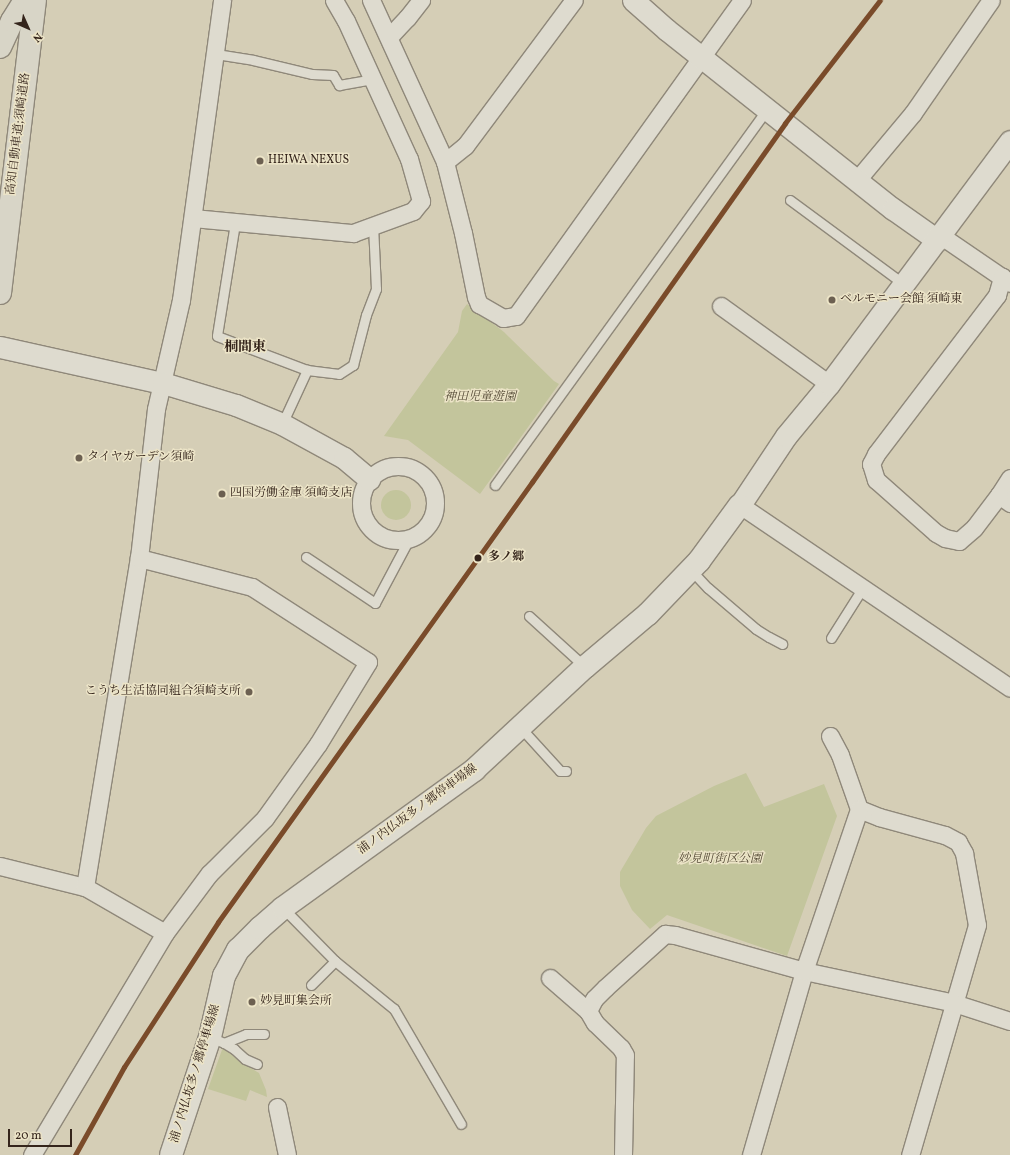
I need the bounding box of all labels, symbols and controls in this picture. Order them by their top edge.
north arrow [8,8,48,48]
text: N [29,29,45,45]
street label: 高知自動車道;須崎道路 [4,72,34,196]
place label: HEIWA NEXUS [268,154,349,168]
marker: HEIWA NEXUS [255,156,265,166]
place label: ベルモニー会館 須崎東 [840,293,962,307]
marker: ベルモニー会館 須崎東 [827,295,837,305]
district label: 桐間東 [224,340,266,356]
park label: 神田児童遊園 [444,391,516,405]
place label: タイヤガーデン須崎 [87,451,195,465]
marker: タイヤガーデン須崎 [74,453,84,463]
place label: 四国労働金庫 須崎支店 [230,487,352,501]
marker: 四国労働金庫 須崎支店 [217,489,227,499]
marker: 多ノ郷 [471,551,485,565]
place label: 多ノ郷 [488,551,524,565]
place label: こうち生活協同組合須崎支所 [85,685,241,699]
marker: こうち生活協同組合須崎支所 [244,687,254,697]
street label: 浦ノ内仏坂多ノ郷停車場線 [356,762,480,858]
park label: 妙見町街区公園 [678,853,762,867]
place label: 妙見町集会所 [260,995,332,1009]
marker: 妙見町集会所 [247,997,257,1007]
street label: 浦ノ内仏坂多ノ郷停車場線 [168,1003,224,1145]
scale bar [10,1121,74,1147]
text: 20 m [15,1128,42,1144]

